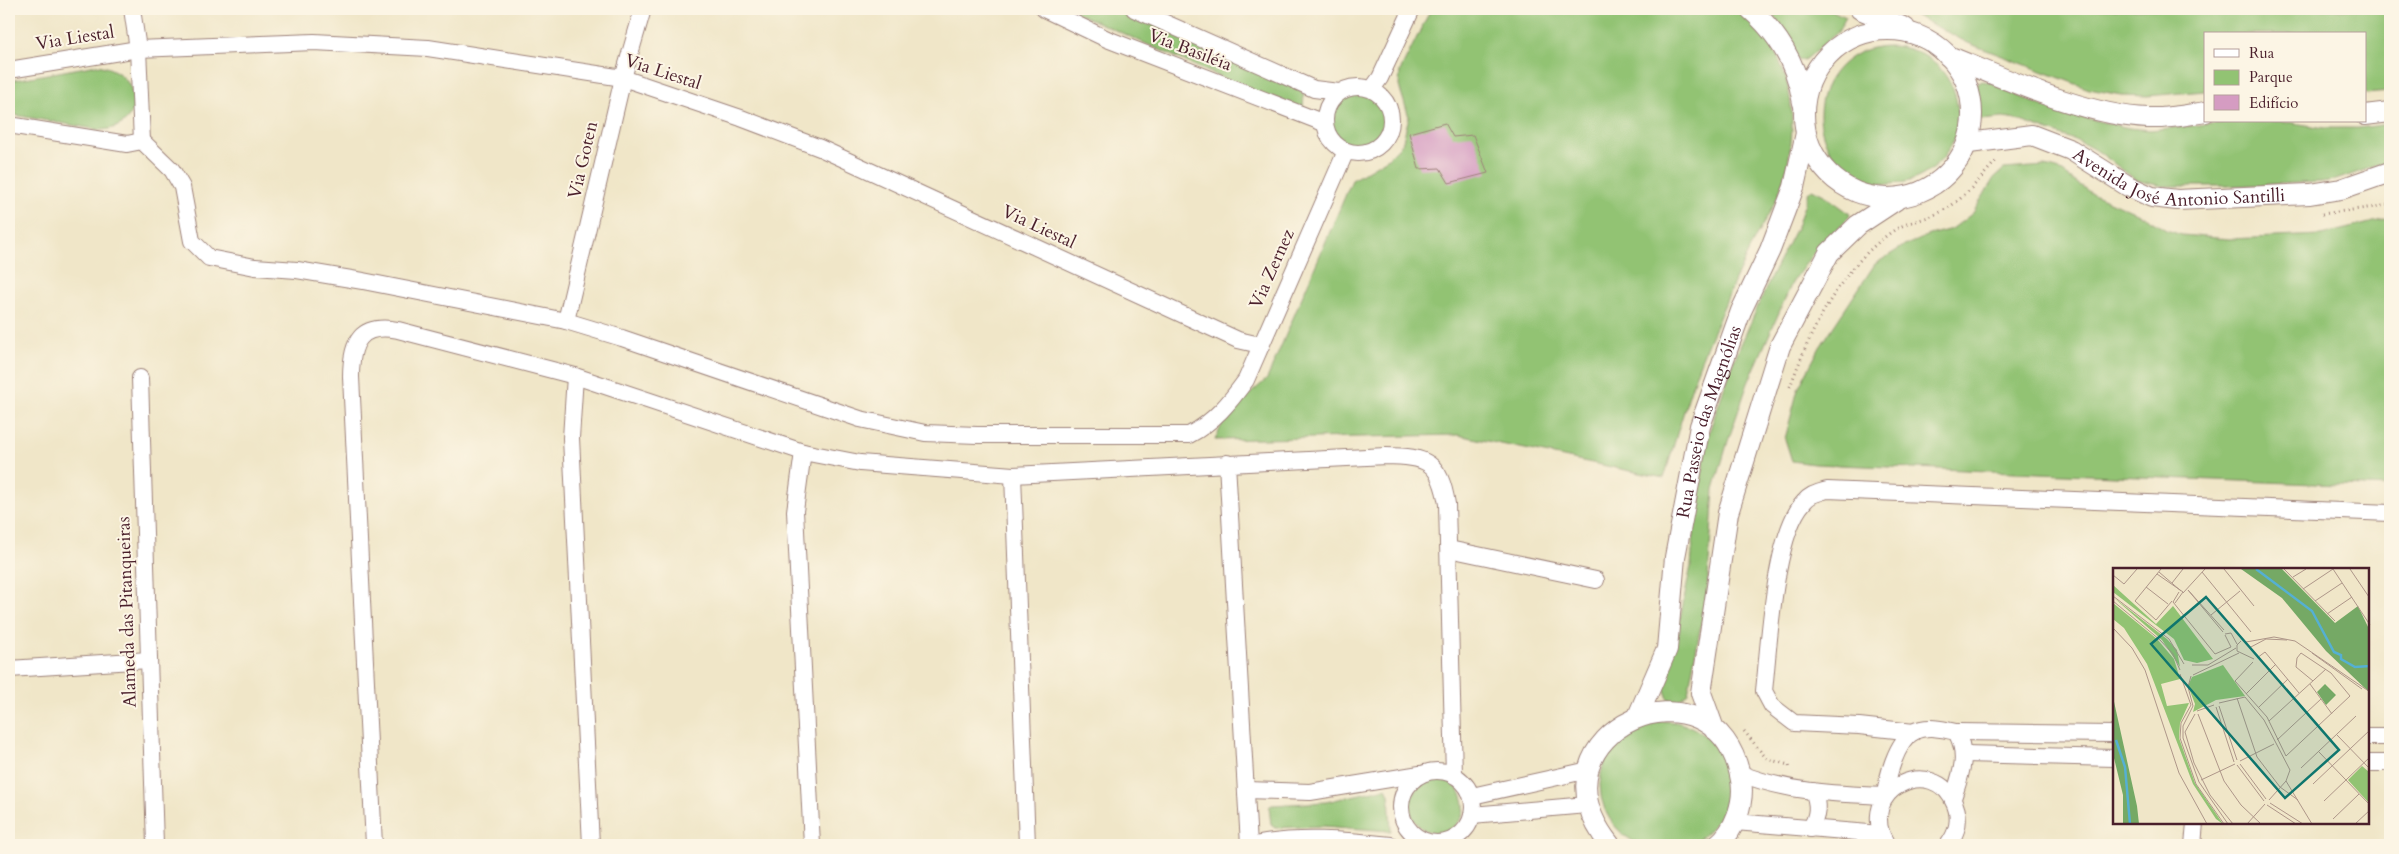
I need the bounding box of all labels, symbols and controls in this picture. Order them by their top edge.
street label: Via Liestal [34,19,116,57]
street label: Via Basiléia [1145,23,1236,77]
legend [2204,32,2366,122]
text: Rua [2249,43,2275,63]
street label: Via Liestal [622,48,705,96]
text: Parque [2249,67,2293,87]
text: Edifício [2249,93,2298,113]
street label: Via Goten [562,118,604,201]
street label: Avenida José Antonio Santilli [2068,142,2286,213]
street label: Via Liestal [998,199,1081,255]
street label: Via Zernez [1243,225,1301,313]
street label: Rua Passeio das Magnólias [1670,322,1747,520]
street label: Alameda das Pitanqueiras [111,516,143,708]
inset map [2113,568,2369,824]

